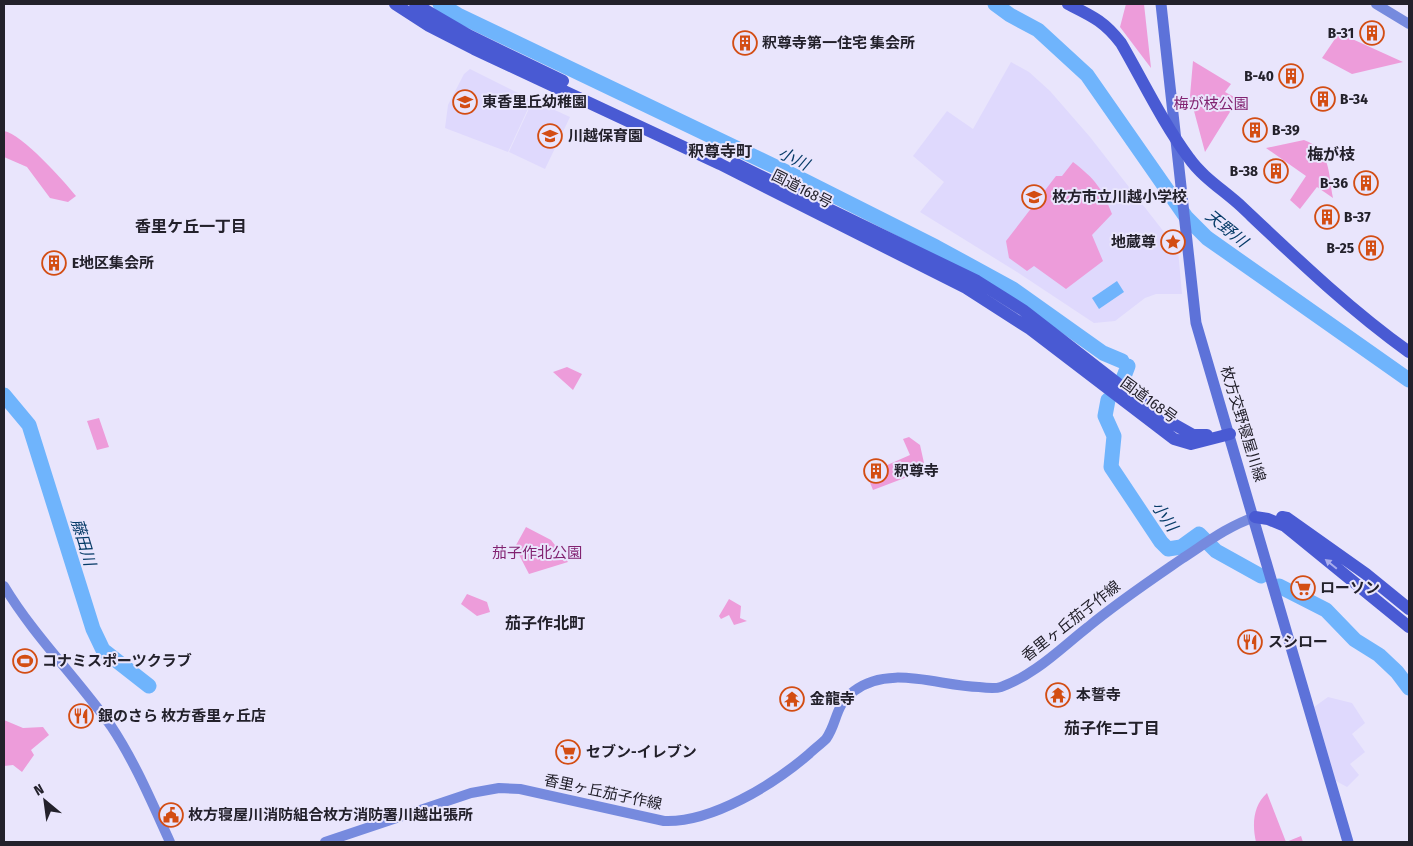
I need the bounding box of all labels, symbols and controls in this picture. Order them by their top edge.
building icon: B-31 [1359,20,1385,46]
place label: B-31 [1328,24,1354,42]
building icon: 釈尊寺第一住宅 集会所 [732,30,758,56]
place label: 釈尊寺第一住宅 集会所 [762,34,915,52]
building icon: B-40 [1278,63,1304,89]
place label: B-40 [1244,67,1274,85]
building icon: B-34 [1310,86,1336,112]
school or university icon: 東香里丘幼稚園 [452,89,478,115]
place label: B-34 [1340,90,1368,108]
place label: 東香里丘幼稚園 [482,93,587,111]
park label: 梅が枝公園 [1173,95,1249,113]
building icon: B-39 [1242,117,1268,143]
place label: B-39 [1272,121,1300,139]
school or university icon: 川越保育園 [537,123,563,149]
place label: 川越保育園 [568,127,643,145]
district label: 釈尊寺町 [688,142,752,161]
water label: 小川 [775,143,814,175]
district label: 梅が枝 [1307,145,1355,164]
building icon: B-38 [1263,158,1289,184]
place label: B-38 [1230,162,1258,180]
street label: 国道168号 [769,166,835,212]
building icon: B-36 [1353,170,1379,196]
place label: B-36 [1320,174,1348,192]
school or university icon: 枚方市立川越小学校 [1021,184,1047,210]
place label: 枚方市立川越小学校 [1052,188,1187,206]
building icon: B-37 [1314,204,1340,230]
water label: 天野川 [1202,206,1253,252]
place label: B-37 [1344,208,1371,226]
district label: 香里ケ丘一丁目 [135,217,247,236]
place icon: 地蔵尊 [1160,229,1186,255]
place label: 地蔵尊 [1111,233,1156,251]
building icon: B-25 [1358,235,1384,261]
place label: B-25 [1326,239,1354,257]
building icon: E地区集会所 [41,250,67,276]
place label: E地区集会所 [72,254,154,272]
street label: 枚方交野寝屋川線 [1217,364,1269,484]
street label: 国道168号 [1117,373,1181,427]
building icon: 釈尊寺 [863,458,889,484]
place label: 釈尊寺 [894,462,939,480]
water label: 小川 [1148,498,1183,536]
water label: 藤田川 [67,516,100,570]
park label: 茄子作北公園 [492,544,582,562]
one-way arrow [1324,558,1337,569]
supermarket icon: ローソン [1290,575,1316,601]
street label: 香里ヶ丘茄子作線 [1018,577,1124,665]
place label: ローソン [1320,579,1380,597]
district label: 茄子作北町 [505,614,585,633]
restaurant icon: スシロー [1237,629,1263,655]
place label: スシロー [1268,633,1328,651]
sports icon: コナミスポーツクラブ [12,648,38,674]
place label: コナミスポーツクラブ [42,652,192,670]
temple icon: 本誓寺 [1045,682,1071,708]
temple icon: 金龍寺 [779,686,805,712]
place label: 本誓寺 [1076,686,1121,704]
place label: 金龍寺 [810,690,855,708]
restaurant icon: 銀のさら 枚方香里ヶ丘店 [68,703,94,729]
place label: 銀のさら 枚方香里ヶ丘店 [98,707,266,725]
district label: 茄子作二丁目 [1064,719,1160,738]
supermarket icon: セブン-イレブン [555,739,581,765]
place label: セブン-イレブン [586,743,697,761]
street label: 香里ヶ丘茄子作線 [542,771,664,813]
north arrow [20,776,70,826]
text: N [31,781,47,800]
public building icon: 枚方寝屋川消防組合枚方消防署川越出張所 [158,802,184,828]
place label: 枚方寝屋川消防組合枚方消防署川越出張所 [188,806,473,824]

